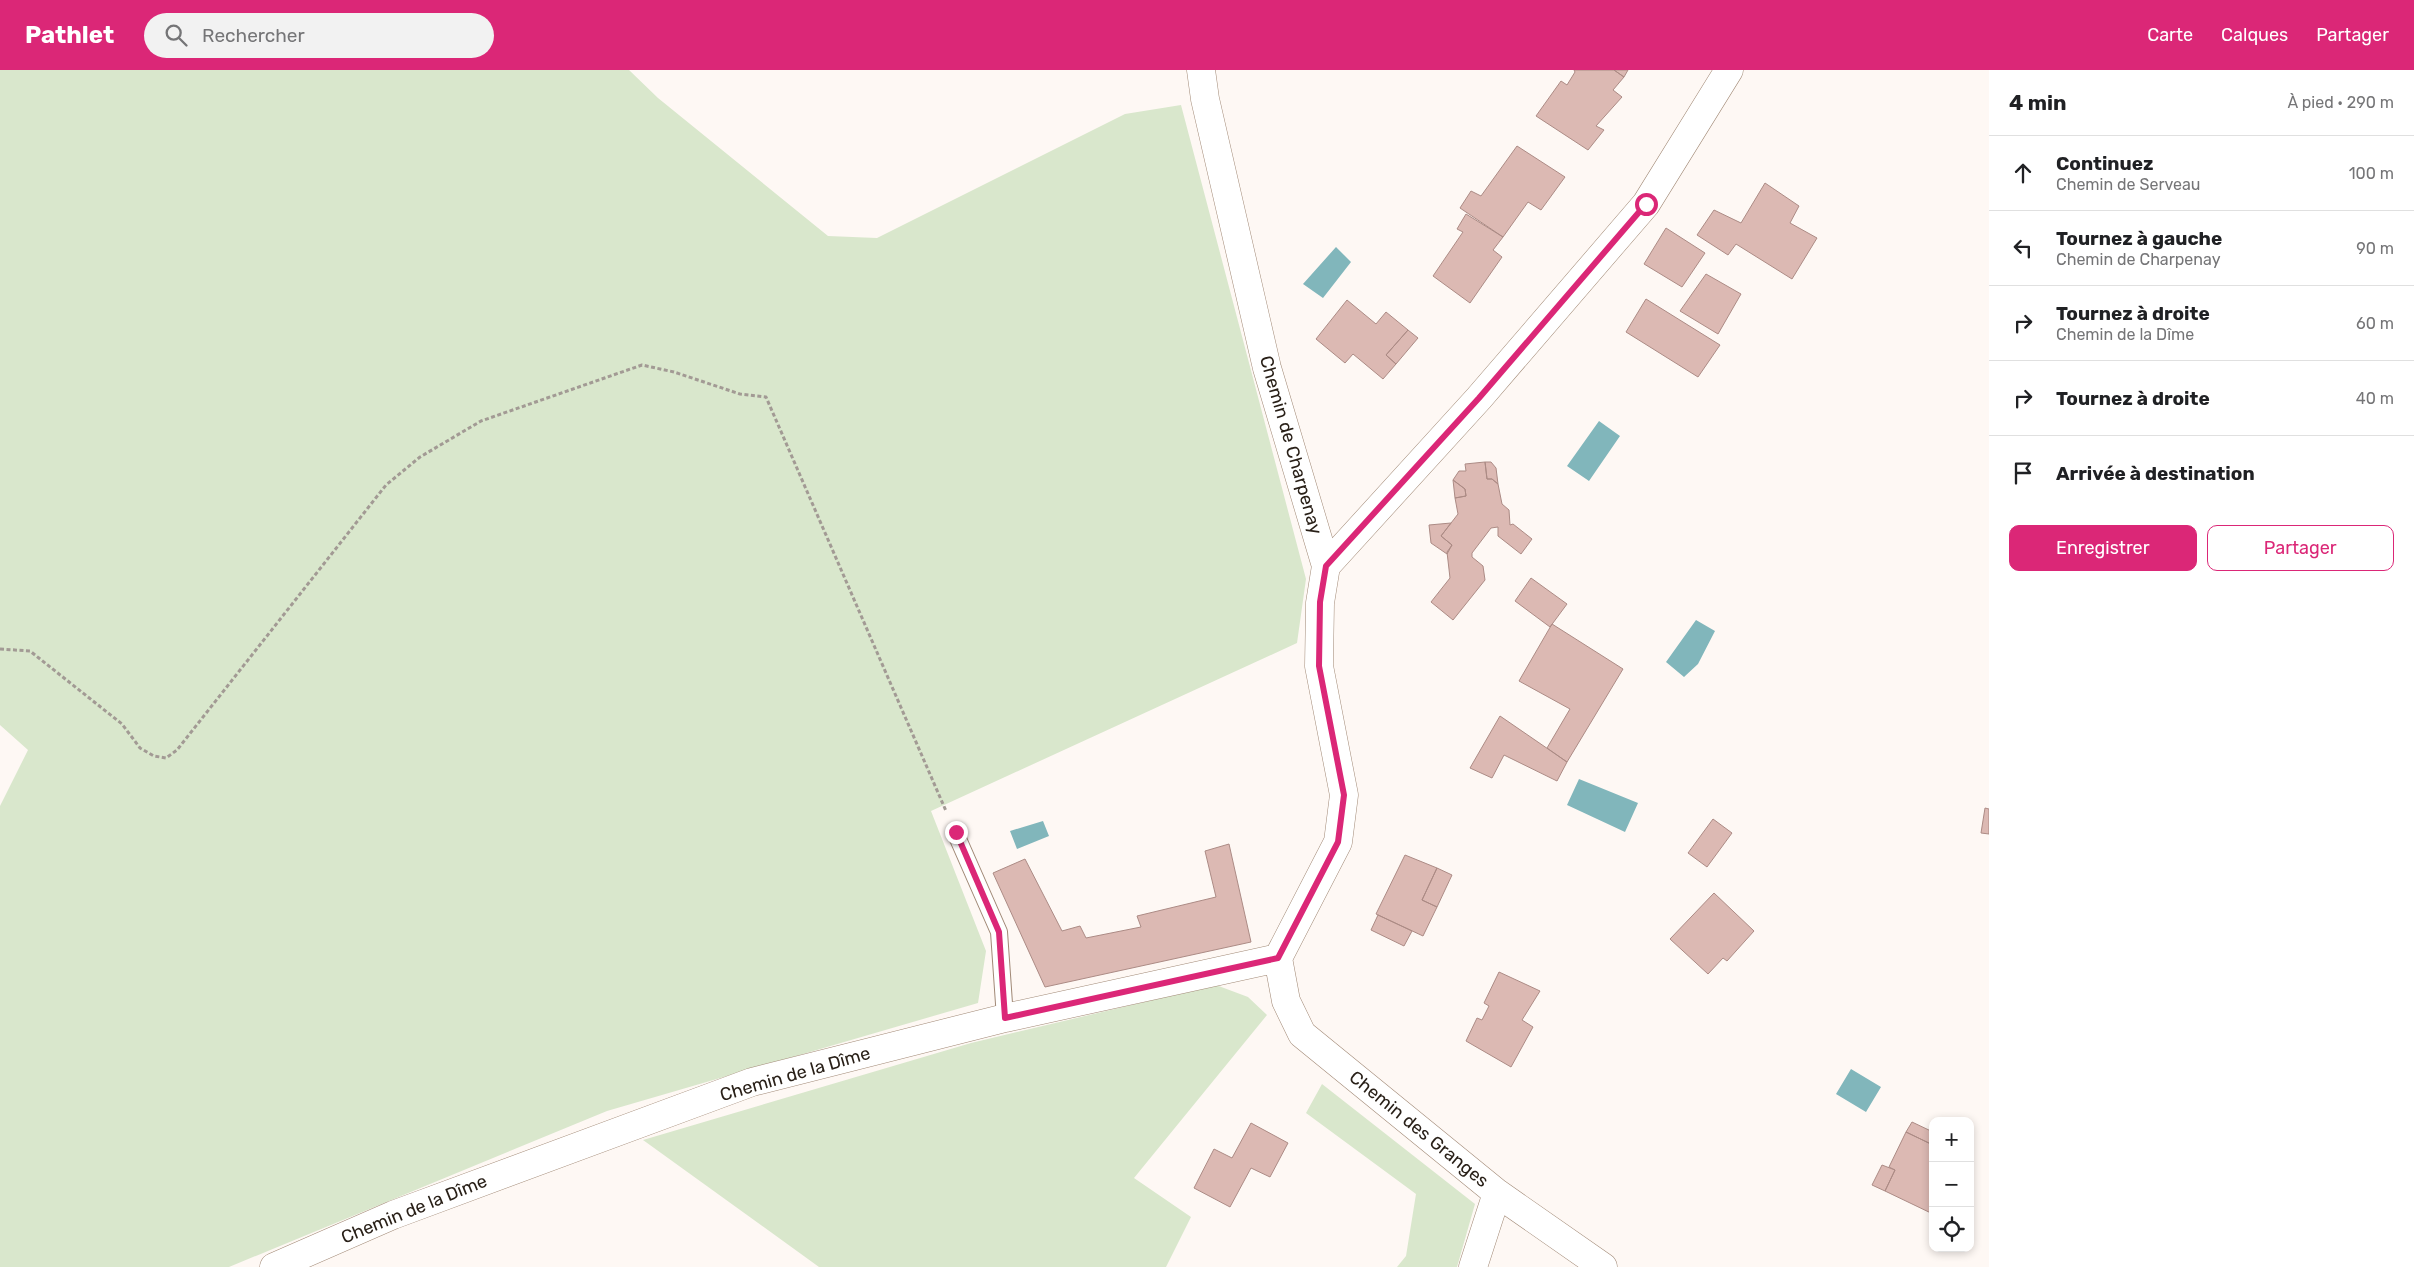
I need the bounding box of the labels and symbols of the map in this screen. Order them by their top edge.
route start [1635,193,1658,216]
street label: Chemin de Charpenay [1255,353,1327,537]
route end [945,821,968,844]
street label: Chemin de la Dîme [717,1042,873,1106]
street label: Chemin des Granges [1345,1066,1493,1192]
street label: Chemin de la Dîme [338,1170,490,1248]

